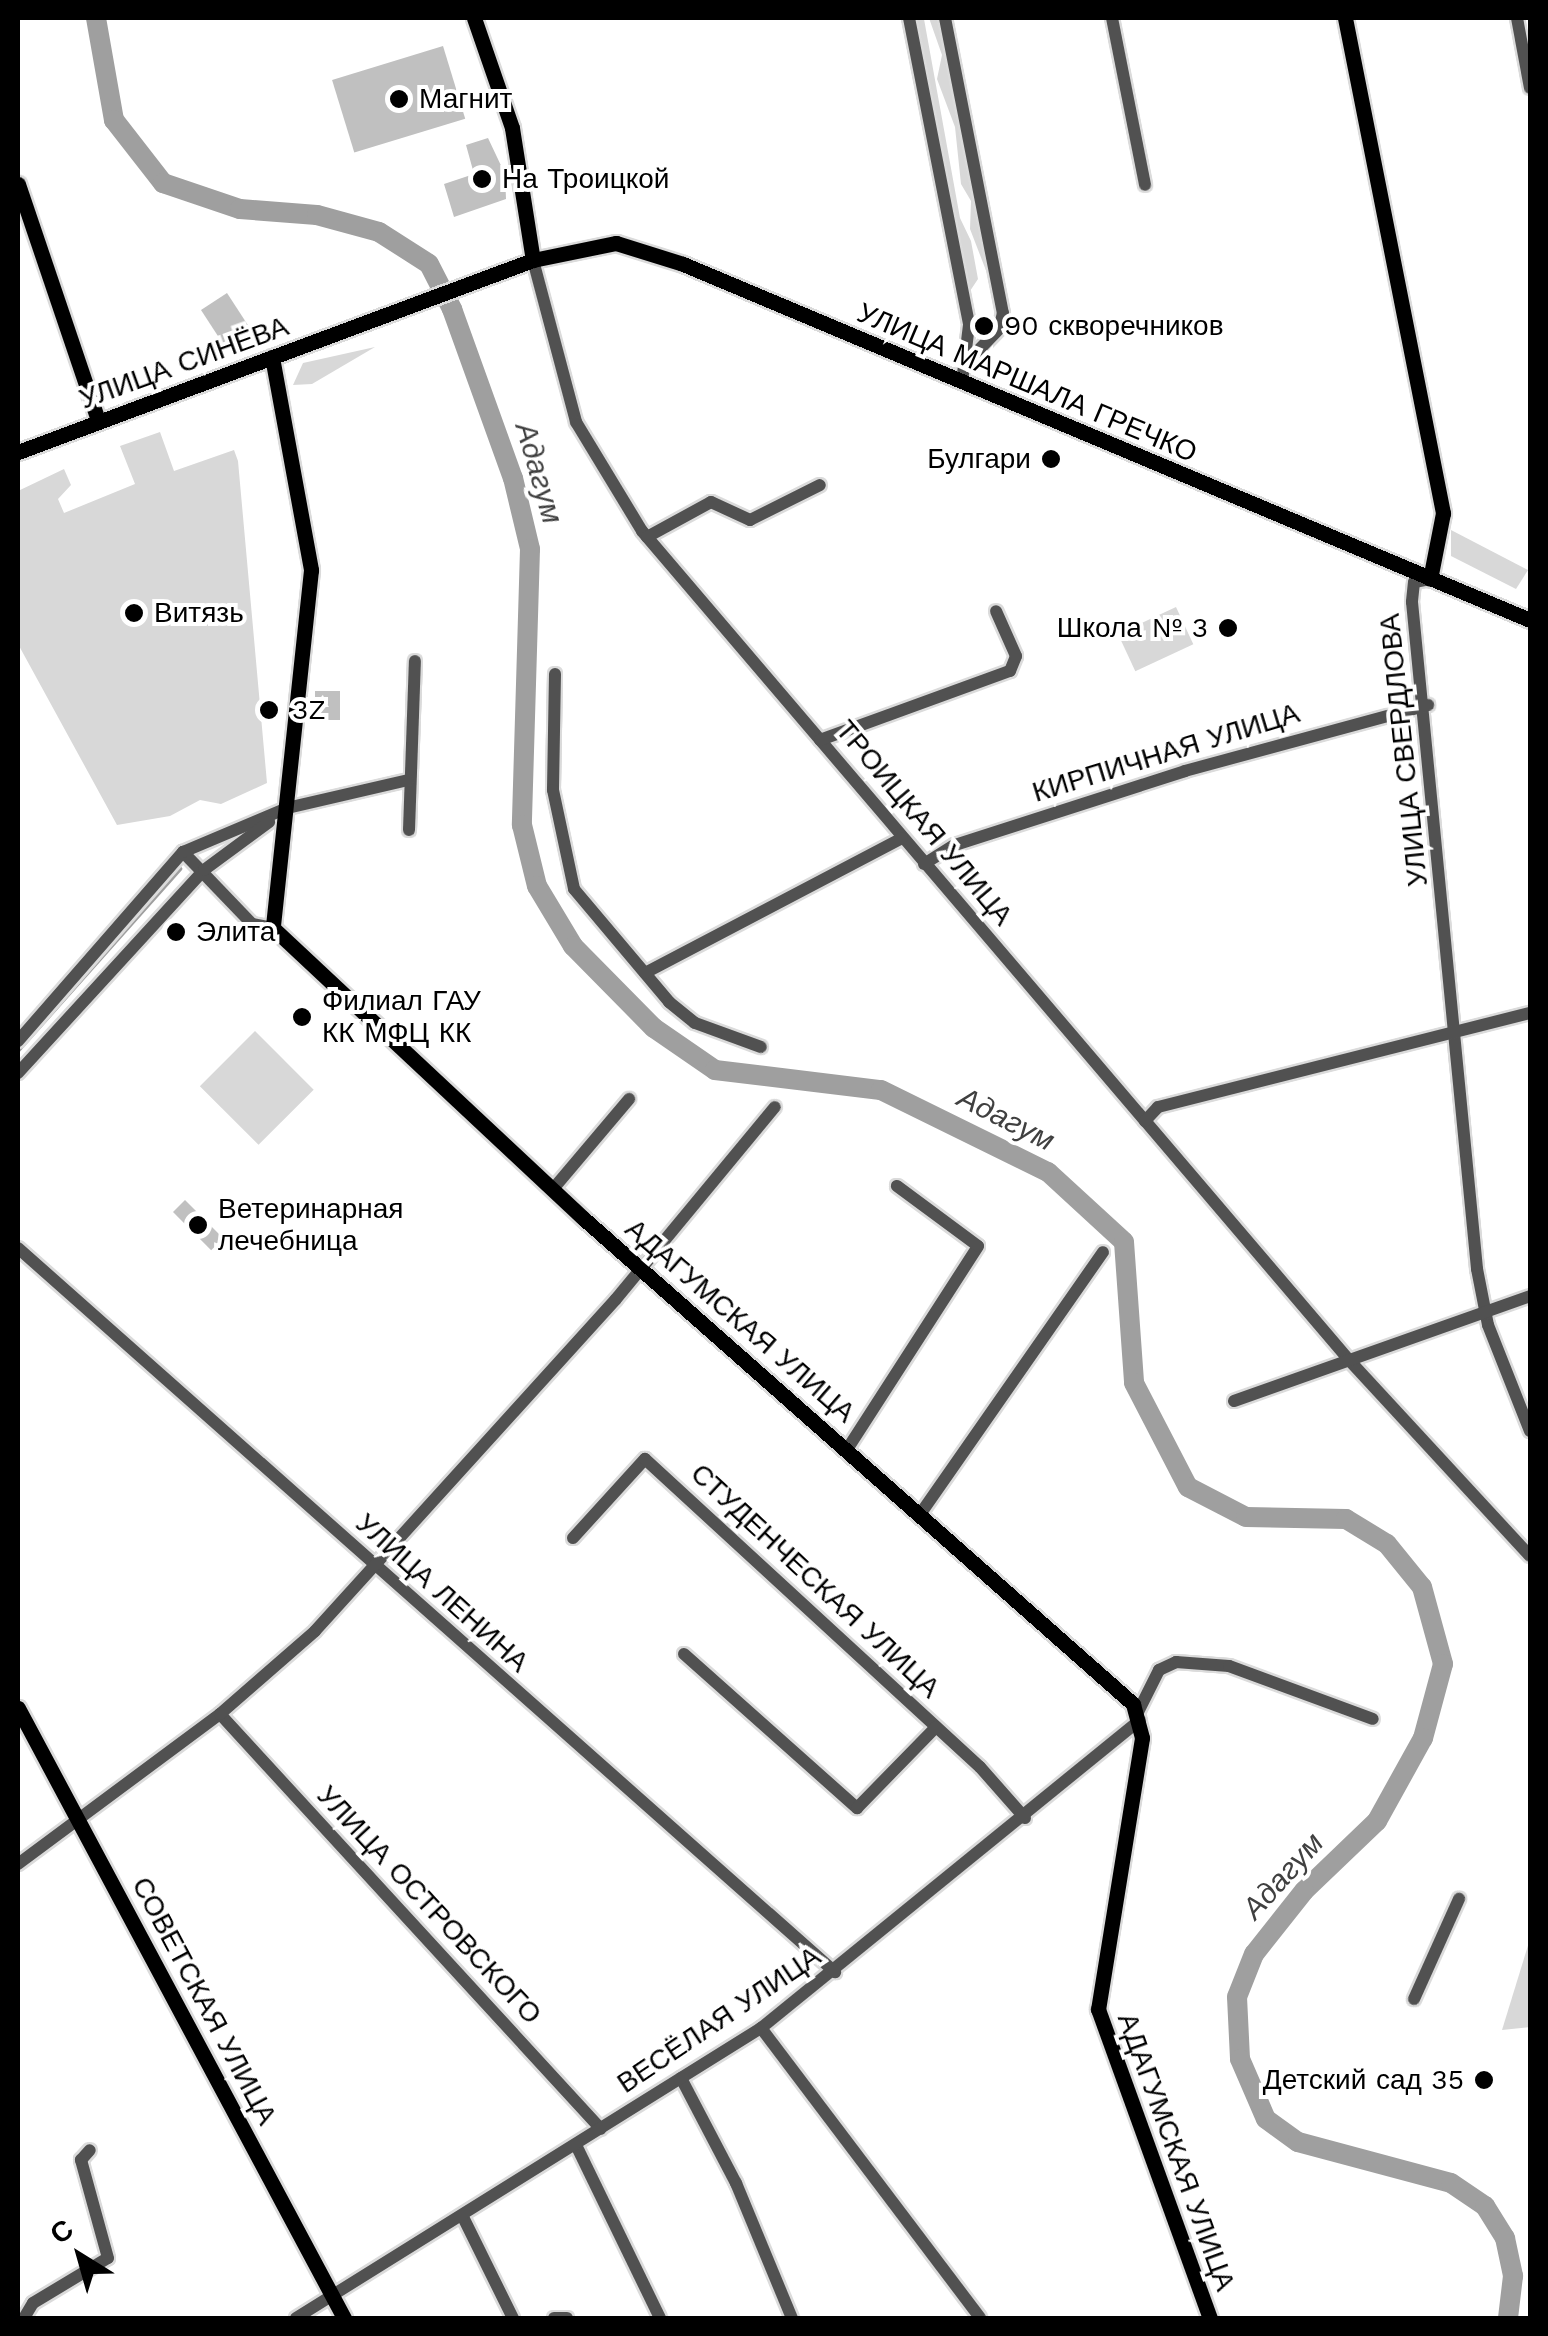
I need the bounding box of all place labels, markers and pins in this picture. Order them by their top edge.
place label: Магнит [419,82,512,116]
marker: Магнит [388,88,410,110]
place label: На Троицкой [502,162,669,196]
marker: На Троицкой [471,168,493,190]
place label: 90 скворечников [1004,309,1224,343]
marker: 90 скворечников [973,315,995,337]
place label: Булгари [927,442,1031,476]
marker: Булгари [1040,448,1062,470]
place label: Витязь [154,596,244,630]
marker: Витязь [123,602,145,624]
place label: Школа № 3 [1057,611,1208,645]
marker: Школа № 3 [1217,617,1239,639]
place label: 3Z [292,693,326,727]
marker: 3Z [256,697,282,723]
place label: Элита [196,915,275,949]
marker: Элита [165,921,187,943]
place label: Филиал ГАУ КК МФЦ КК [322,984,481,1050]
marker: Филиал ГАУ КК МФЦ КК [291,1006,313,1028]
place label: Ветеринарная лечебница [218,1192,403,1258]
marker: Ветеринарная лечебница [187,1214,209,1236]
place label: Детский сад 35 [1263,2063,1464,2097]
marker: Детский сад 35 [1473,2069,1495,2091]

